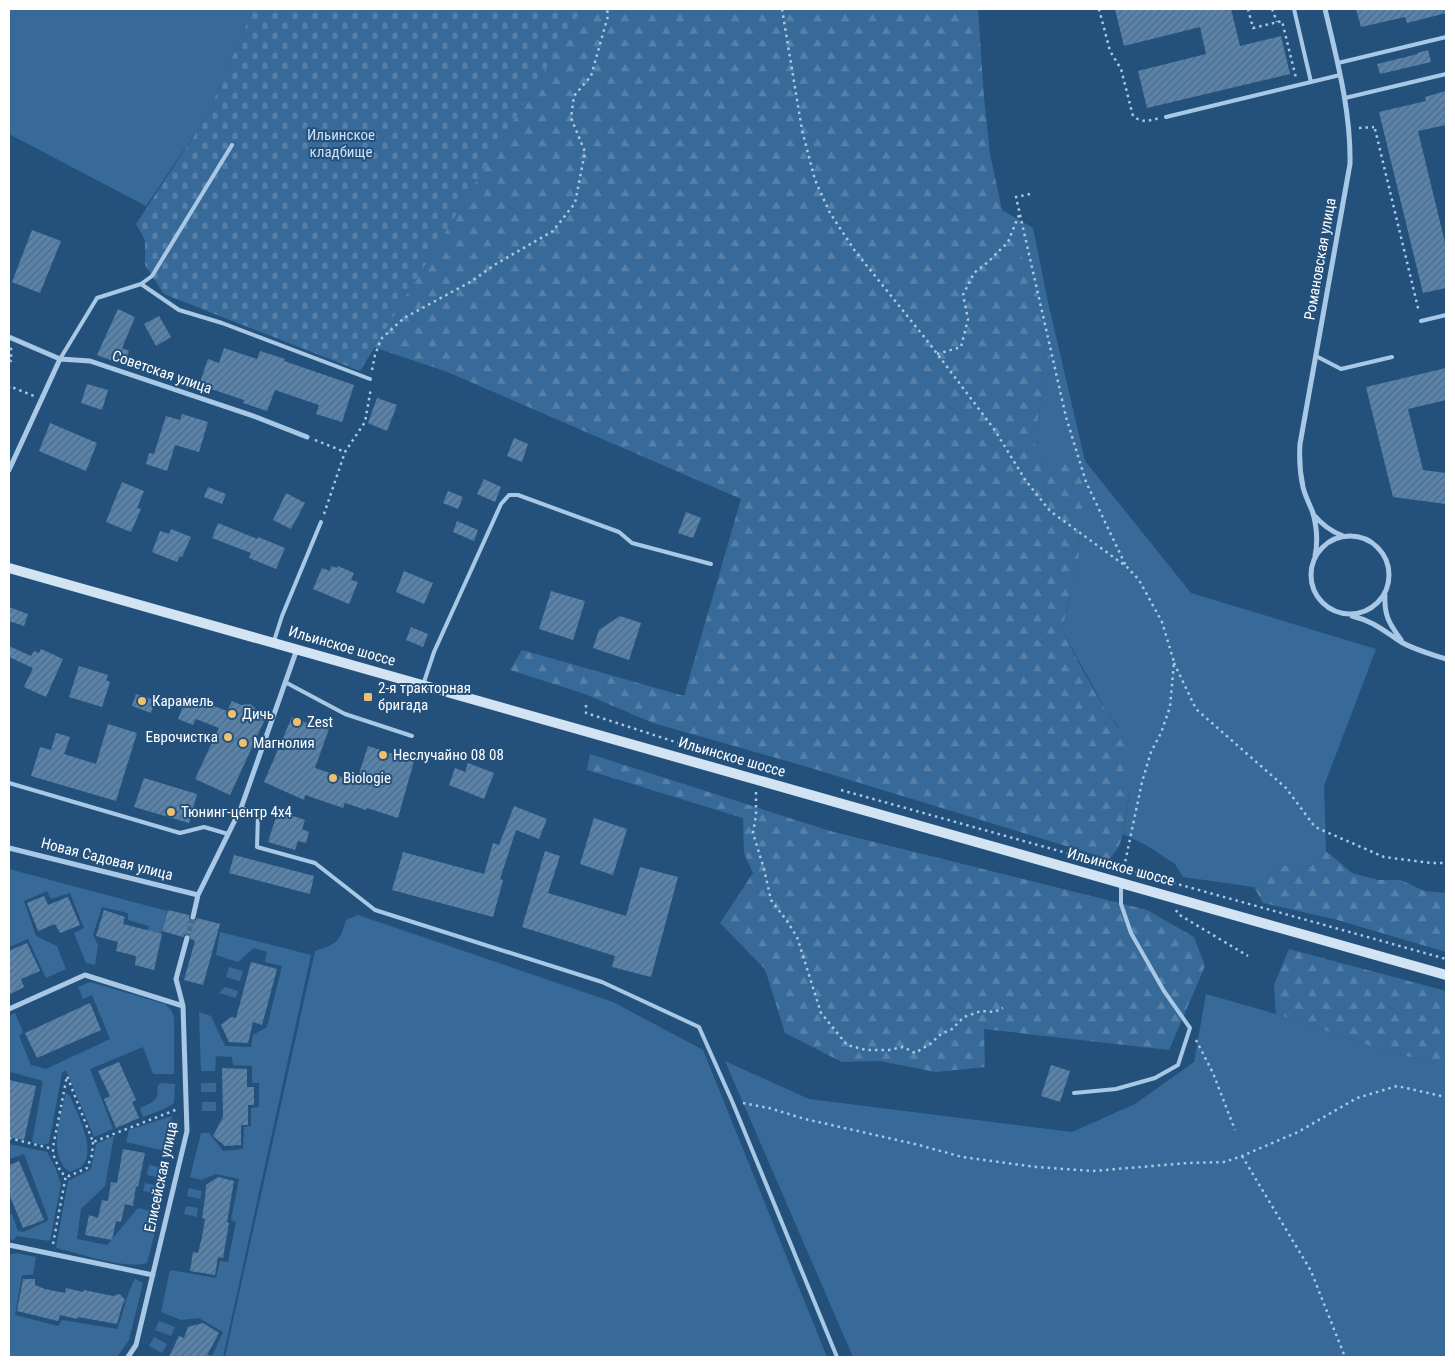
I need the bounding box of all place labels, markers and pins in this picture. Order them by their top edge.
place label: 2-я тракторная бригада [378,679,471,714]
marker: 2-я тракторная бригада [362,691,374,703]
place label: Карамель [152,692,214,710]
marker: Карамель [136,695,148,707]
place label: Дичь [242,705,274,723]
marker: Дичь [226,708,238,720]
place label: Zest [307,713,333,731]
marker: Zest [291,716,303,728]
place label: Еврочистка [146,728,218,746]
marker: Еврочистка [222,731,234,743]
place label: Магнолия [253,734,315,752]
marker: Магнолия [237,737,249,749]
place label: Неслучайно 08 08 [393,746,504,764]
marker: Неслучайно 08 08 [377,749,389,761]
place label: Biologie [343,769,391,787]
marker: Biologie [327,772,339,784]
place label: Тюнинг-центр 4х4 [181,803,292,821]
marker: Тюнинг-центр 4х4 [165,806,177,818]

